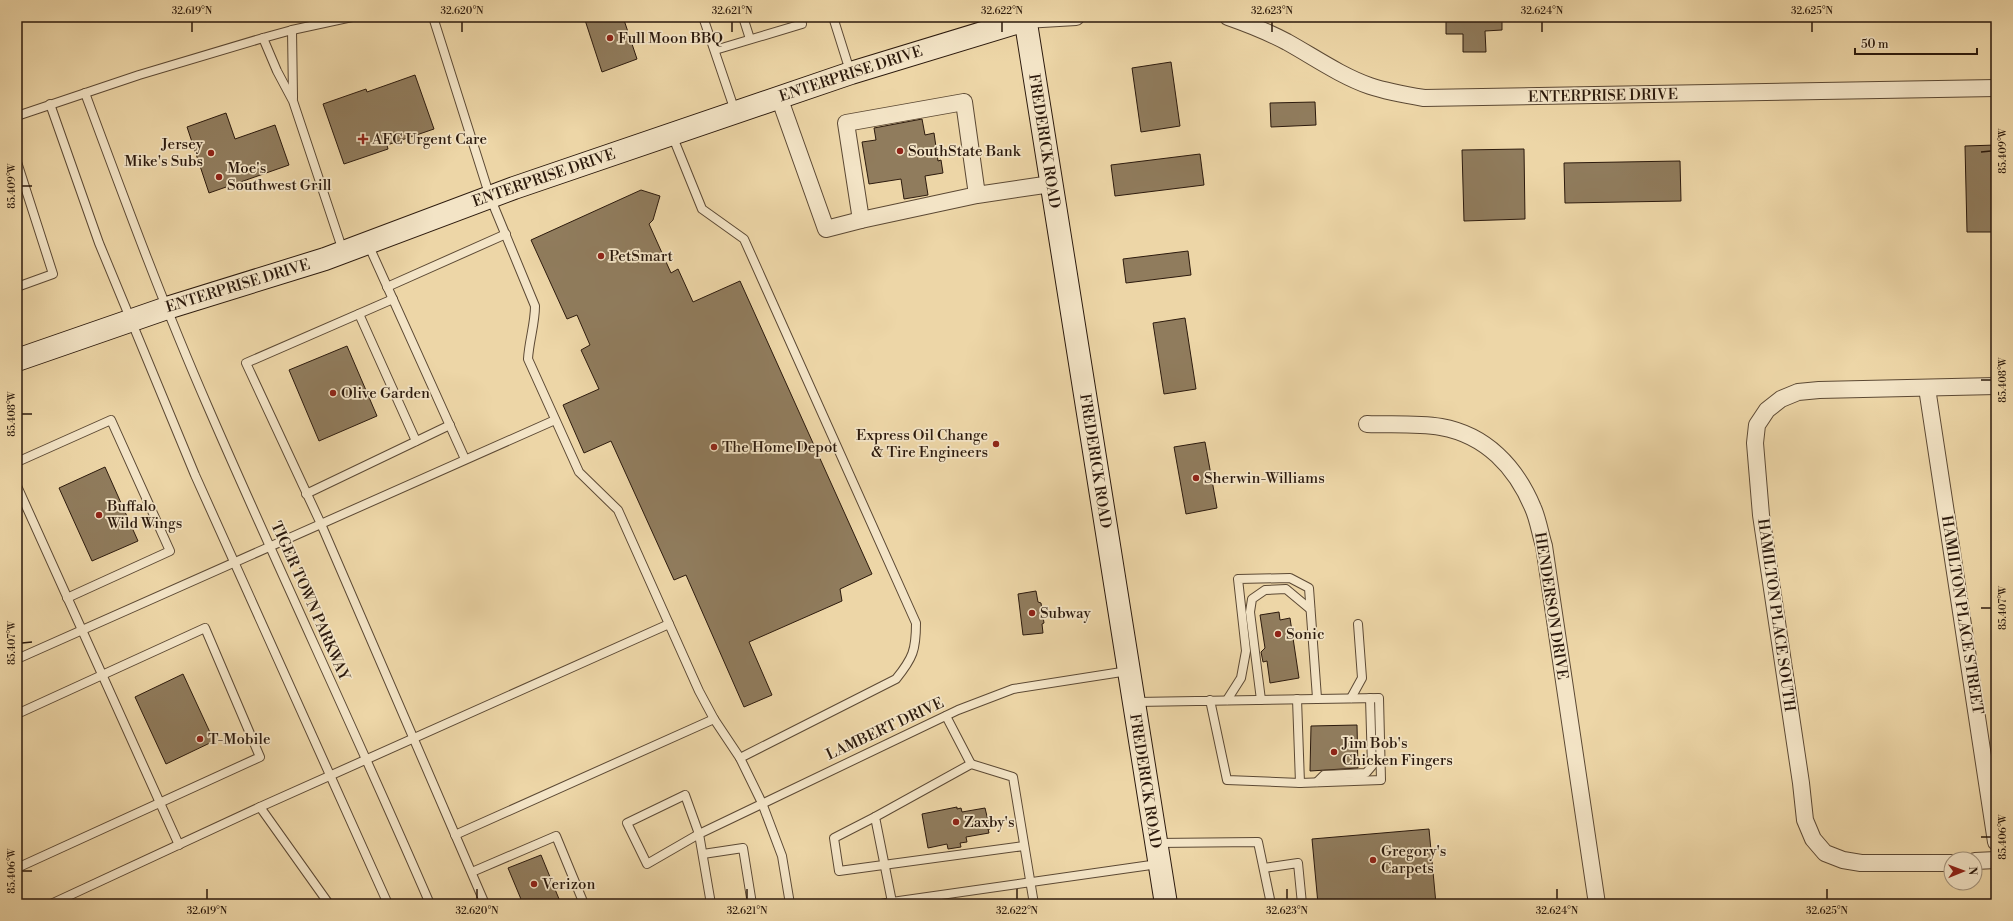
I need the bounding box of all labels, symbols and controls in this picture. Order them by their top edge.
text: 32.619°N [172,5,213,17]
text: 32.620°N [441,5,484,17]
text: 32.621°N [712,5,753,17]
text: 32.622°N [981,5,1024,17]
text: 32.623°N [1251,5,1293,17]
text: 32.624°N [1521,5,1564,17]
text: 32.625°N [1791,5,1833,17]
place label: Full Moon BBQ [618,29,723,48]
scale bar [1855,30,1977,56]
marker: Full Moon BBQ [605,33,615,43]
text: 50 m [1861,37,1889,52]
street label: ENTERPRISE DRIVE [777,42,925,106]
street label: FREDERICK ROAD [1024,72,1064,210]
street label: ENTERPRISE DRIVE [1528,85,1678,107]
text: 85.409°W [1997,127,2009,174]
place label: AFC Urgent Care [371,130,487,149]
marker: AFC Urgent Care [357,133,369,145]
place label: Jersey Mike's Subs [124,135,204,171]
place label: SouthState Bank [908,142,1022,161]
street label: ENTERPRISE DRIVE [470,145,618,211]
marker: SouthState Bank [895,146,905,156]
marker: Jersey Mike's Subs [206,148,216,158]
place label: Moe's Southwest Grill [227,159,332,195]
text: 85.409°W [6,162,18,209]
marker: Moe's Southwest Grill [214,172,224,182]
place label: PetSmart [609,247,674,266]
marker: PetSmart [596,251,606,261]
street label: ENTERPRISE DRIVE [163,255,313,317]
text: 85.408°W [1997,356,2009,403]
place label: Olive Garden [341,384,430,403]
marker: Olive Garden [328,388,338,398]
text: 85.408°W [6,390,18,437]
street label: FREDERICK ROAD [1075,392,1115,530]
place label: Express Oil Change & Tire Engineers [856,426,988,462]
place label: The Home Depot [722,438,838,457]
marker: Express Oil Change & Tire Engineers [991,439,1001,449]
marker: The Home Depot [709,442,719,452]
place label: Sherwin-Williams [1204,469,1325,488]
marker: Sherwin-Williams [1191,473,1201,483]
place label: Buffalo Wild Wings [106,497,182,533]
marker: Buffalo Wild Wings [94,510,104,520]
street label: HAMILTON PLACE STREET [1937,514,1987,716]
street label: HAMILTON PLACE SOUTH [1753,517,1799,713]
street label: TIGER TOWN PARKWAY [266,518,354,685]
street label: HENDERSON DRIVE [1530,531,1572,681]
text: 85.407°W [1997,585,2009,630]
place label: Subway [1040,604,1091,623]
marker: Subway [1027,608,1037,618]
text: 85.407°W [6,620,18,665]
place label: Sonic [1286,625,1325,644]
marker: Sonic [1273,629,1283,639]
street label: LAMBERT DRIVE [823,693,947,765]
street label: FREDERICK ROAD [1125,712,1165,850]
place label: T-Mobile [208,730,271,749]
marker: T-Mobile [195,734,205,744]
place label: Jim Bob's Chicken Fingers [1341,734,1453,770]
marker: Jim Bob's Chicken Fingers [1329,747,1339,757]
place label: Zaxby's [964,813,1015,832]
text: 85.406°W [1997,813,2009,860]
marker: Zaxby's [951,817,961,827]
place label: Gregory's Carpets [1381,842,1446,878]
text: 85.406°W [6,847,18,894]
north arrow [1943,851,1983,891]
marker: Gregory's Carpets [1368,855,1378,865]
text: N [1965,866,1979,876]
place label: Verizon [541,875,595,894]
marker: Verizon [529,879,539,889]
text: 32.619°N [187,905,228,917]
text: 32.620°N [456,905,499,917]
text: 32.621°N [727,905,768,917]
text: 32.622°N [996,905,1039,917]
text: 32.623°N [1266,905,1308,917]
text: 32.624°N [1536,905,1579,917]
text: 32.625°N [1806,905,1848,917]

